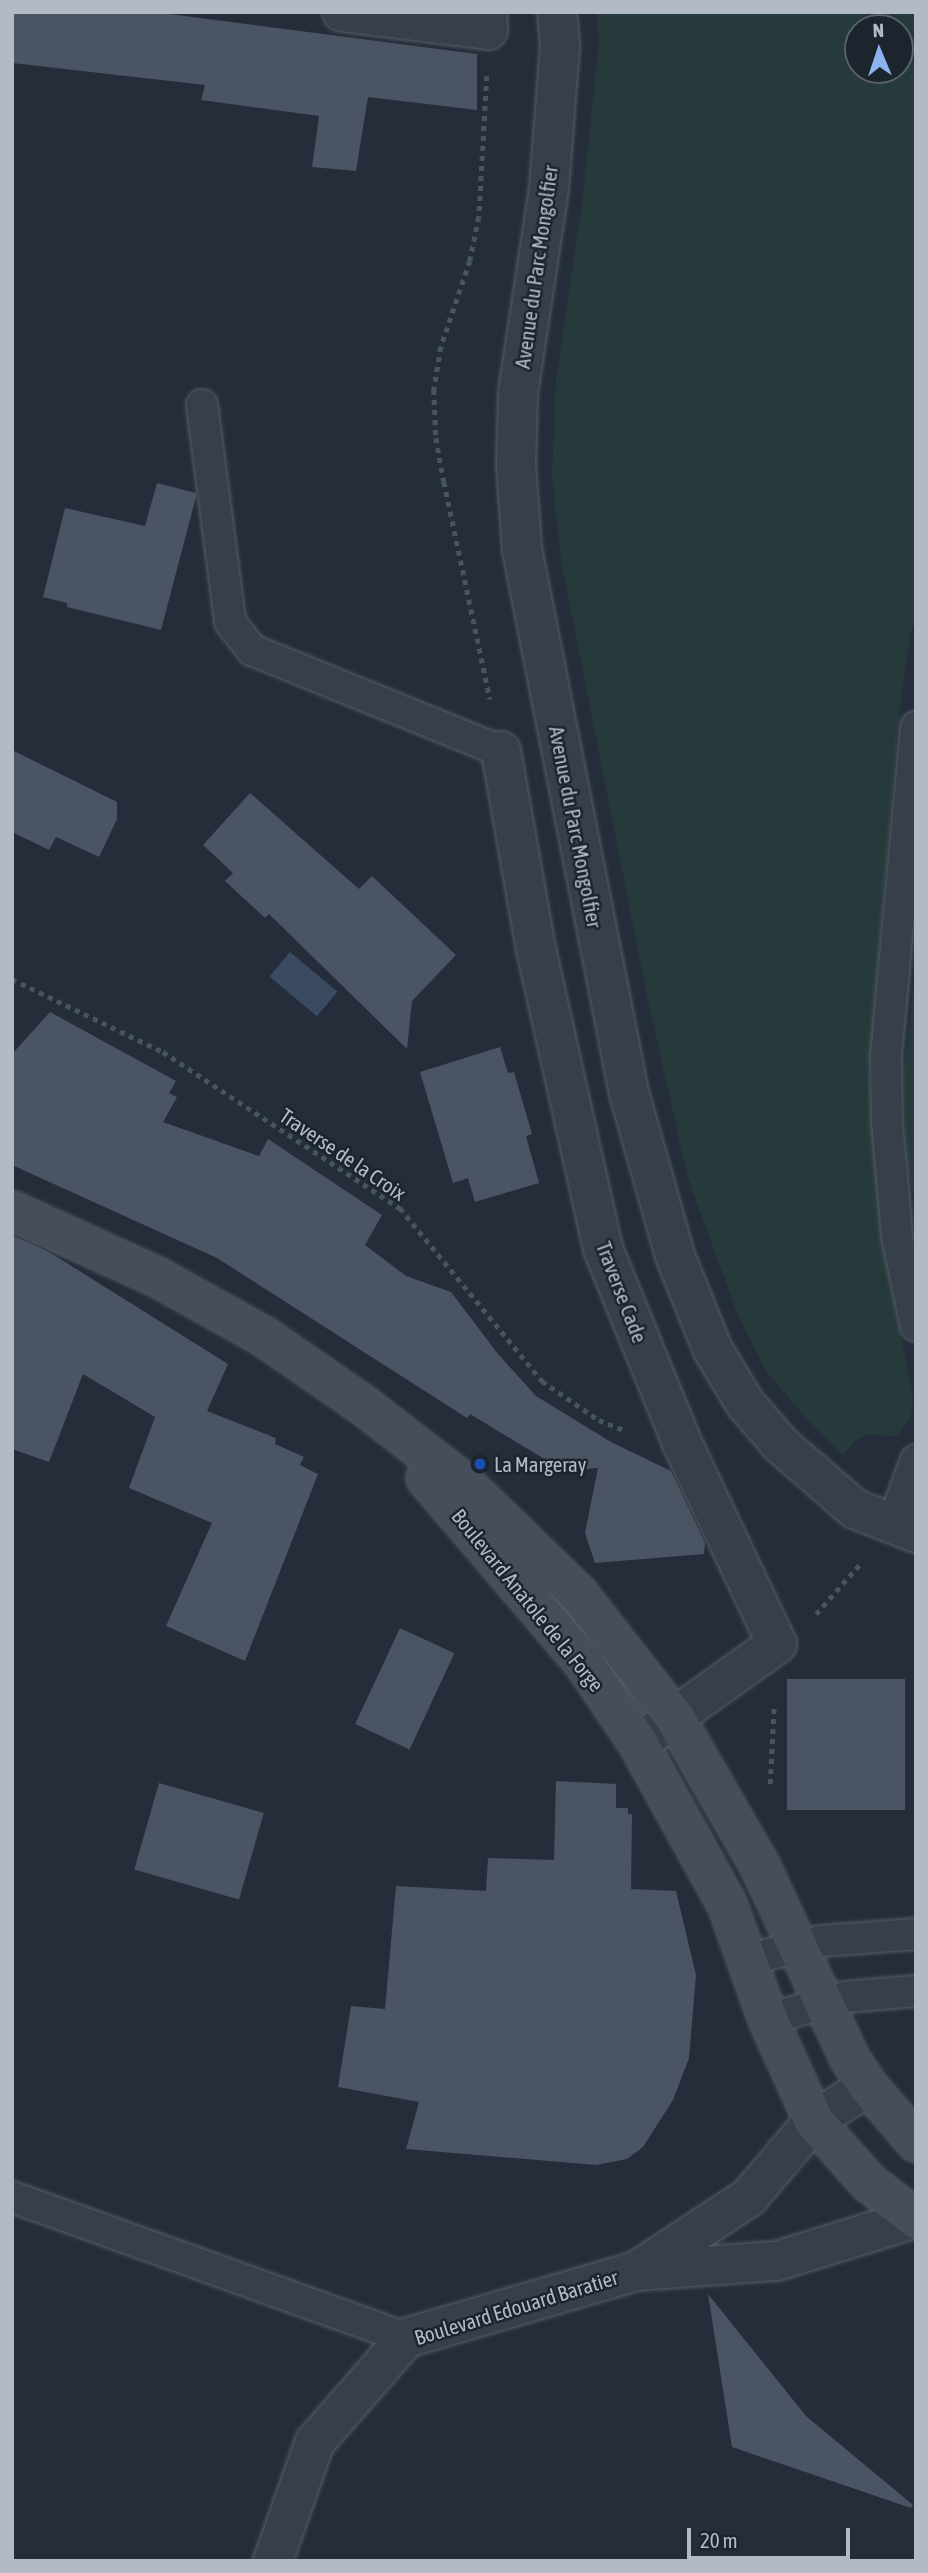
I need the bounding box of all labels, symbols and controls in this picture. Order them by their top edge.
north arrow [844,14,914,84]
text: N [872,19,884,41]
street label: Avenue du Parc Mongolfier [509,164,563,370]
street label: Avenue du Parc Mongolfier [544,724,608,930]
street label: Traverse de la Croix [275,1102,411,1206]
street label: Traverse Cade [591,1238,653,1346]
place label: La Margeray [494,1451,587,1477]
marker: La Margeray [472,1456,488,1472]
street label: Boulevard Anatole de la Forge [447,1504,609,1696]
street label: Boulevard Edouard Baratier [411,2264,621,2350]
scale bar [690,2514,853,2558]
text: 20 m [700,2528,738,2552]

